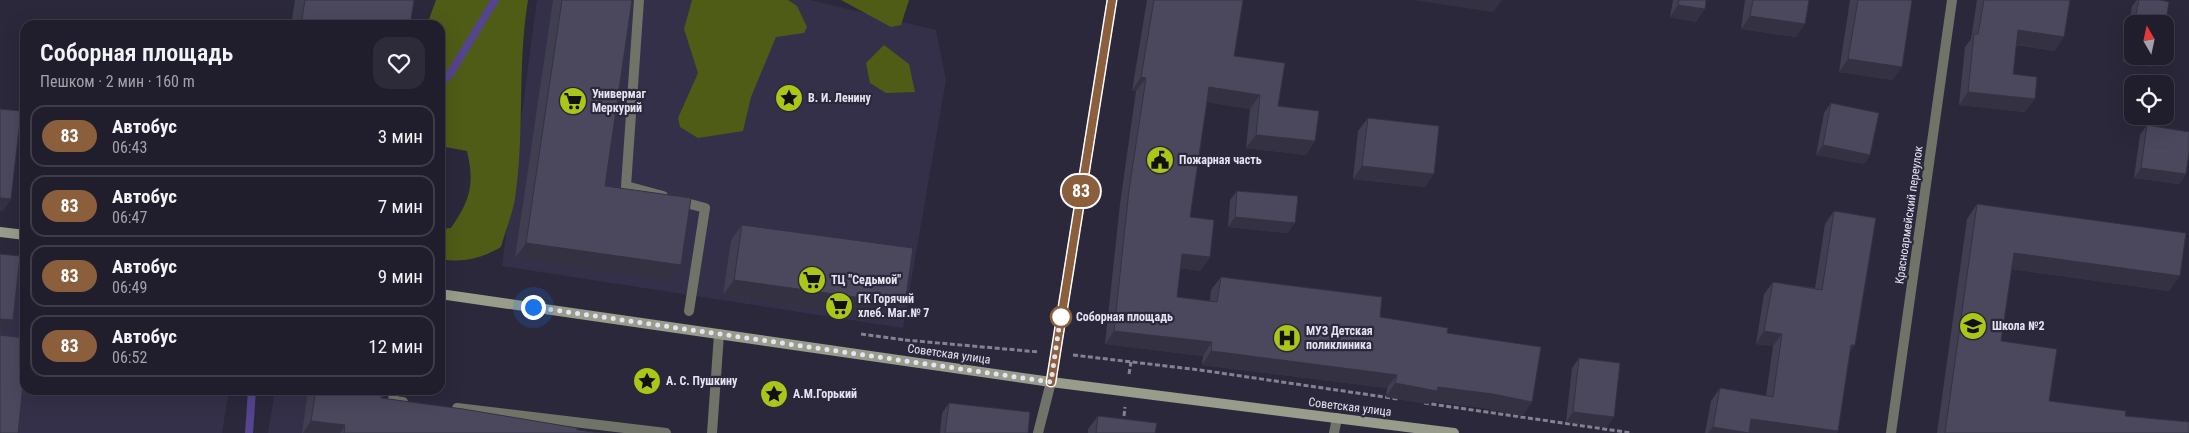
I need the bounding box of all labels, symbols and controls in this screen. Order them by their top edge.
north arrow [2124,15,2174,65]
map controls [2124,15,2174,125]
button: heart [373,37,425,89]
text: Соборная площадь [40,39,233,67]
text: Пешком · 2 мин · 160 m [40,72,195,91]
button: locate [2124,75,2174,125]
place icon: В. И. Ленину [774,83,804,113]
supermarket icon: Универмаг Меркурий [558,86,588,116]
place label: Универмаг Меркурий [592,87,646,115]
place label: В. И. Ленину [808,91,872,105]
text: Автобус [112,115,177,138]
text: 83 [60,125,79,146]
text: 3 мин [378,125,423,148]
text: 06:43 [112,138,147,157]
public building icon: Пожарная часть [1145,145,1175,175]
street label: Красноармейский переулок [1892,145,1926,285]
place label: Пожарная часть [1179,153,1262,167]
line badge: 83 [1058,175,1104,207]
text: 83 [1072,180,1090,201]
text: Автобус [112,185,177,208]
text: 83 [60,195,79,216]
text: 7 мин [378,195,423,218]
text: 06:47 [112,208,147,227]
text: Автобус [112,255,177,278]
text: 83 [60,265,79,286]
text: 9 мин [378,265,423,288]
supermarket icon: ТЦ "Седьмой" [797,265,827,295]
place label: ТЦ "Седьмой" [831,273,901,287]
text: 06:49 [112,278,147,297]
supermarket icon: ГК Горячий хлеб. Маг.№ 7 [824,291,854,321]
place label: ГК Горячий хлеб. Маг.№ 7 [858,292,929,320]
your location [521,295,546,320]
marker: Соборная площадь [1050,306,1072,328]
place label: Соборная площадь [1076,310,1173,324]
school or university icon: Школа №2 [1958,311,1988,341]
place label: Школа №2 [1992,319,2045,333]
hospital icon: МУЗ Детская поликлиника [1272,323,1302,353]
place label: МУЗ Детская поликлиника [1306,324,1373,352]
text: Автобус [112,325,177,348]
text: 83 [60,335,79,356]
text: 12 мин [368,335,423,358]
street label: Советская улица [907,341,992,367]
text: 06:52 [112,348,147,367]
place icon: А. С. Пушкину [632,366,662,396]
place label: А. С. Пушкину [666,374,738,388]
place icon: А.М.Горький [759,379,789,409]
place label: А.М.Горький [793,387,857,401]
street label: Советская улица [1308,395,1393,419]

